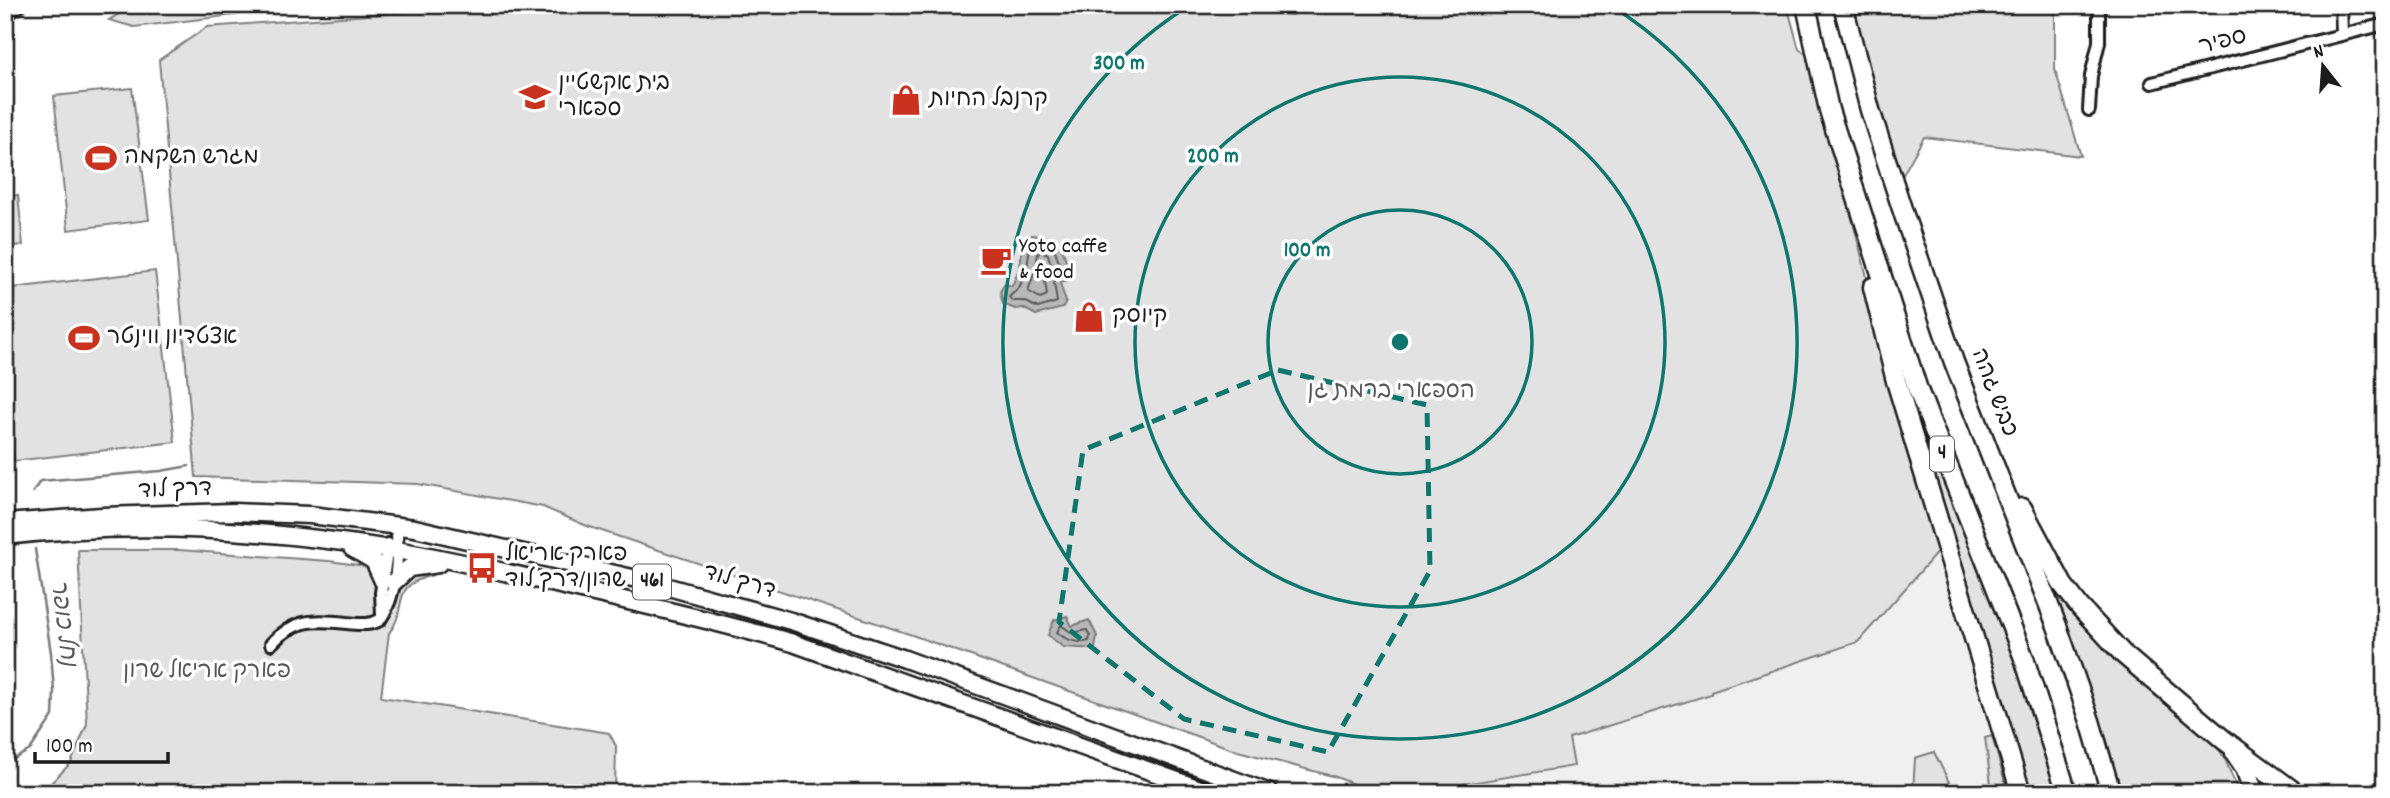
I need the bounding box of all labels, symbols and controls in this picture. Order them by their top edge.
street label: ספיר [2196,21,2250,65]
north arrow [2288,32,2358,102]
text: N [2311,39,2327,67]
text: 300 m [1093,50,1145,80]
place label: בית אקשטיין ספארי [558,68,670,127]
school or university icon: בית אקשטיין ספארי [518,80,552,114]
shop icon: קרנבל החיות [889,83,923,117]
place label: קרנבל החיות [927,84,1048,117]
sports icon: מגרש השקמה [84,141,118,175]
place label: מגרש השקמה [124,142,259,175]
text: 200 m [1187,143,1239,173]
place label: Yoto caffe & food [1019,231,1107,290]
text: 100 m [1284,237,1330,267]
cafe icon: Yoto caffe & food [979,243,1013,277]
shop icon: קיוסק [1072,300,1106,334]
place label: קיוסק [1112,301,1167,334]
sports icon: אצטדיון ווינטר [67,321,101,355]
place label: אצטדיון ווינטר [107,322,237,355]
centre of rings [1388,330,1412,354]
street label: כביש גהה [1961,344,2025,442]
park label: הספארי ברמת גן [1307,376,1475,409]
road number: 4 [1930,436,1954,472]
street label: דרך לוד [137,473,213,509]
place label: פארק אריאל שרון/דרך לוד [505,539,627,598]
bus stop icon: פארק אריאל שרון/דרך לוד [465,551,499,585]
street label: דרך לוד [699,557,779,609]
road number: 461 [633,564,671,600]
water label: נחל כופר [40,578,84,670]
park label: פארק אריאל שרון [123,656,291,689]
scale bar [35,721,168,765]
text: 100 m [46,733,93,763]

